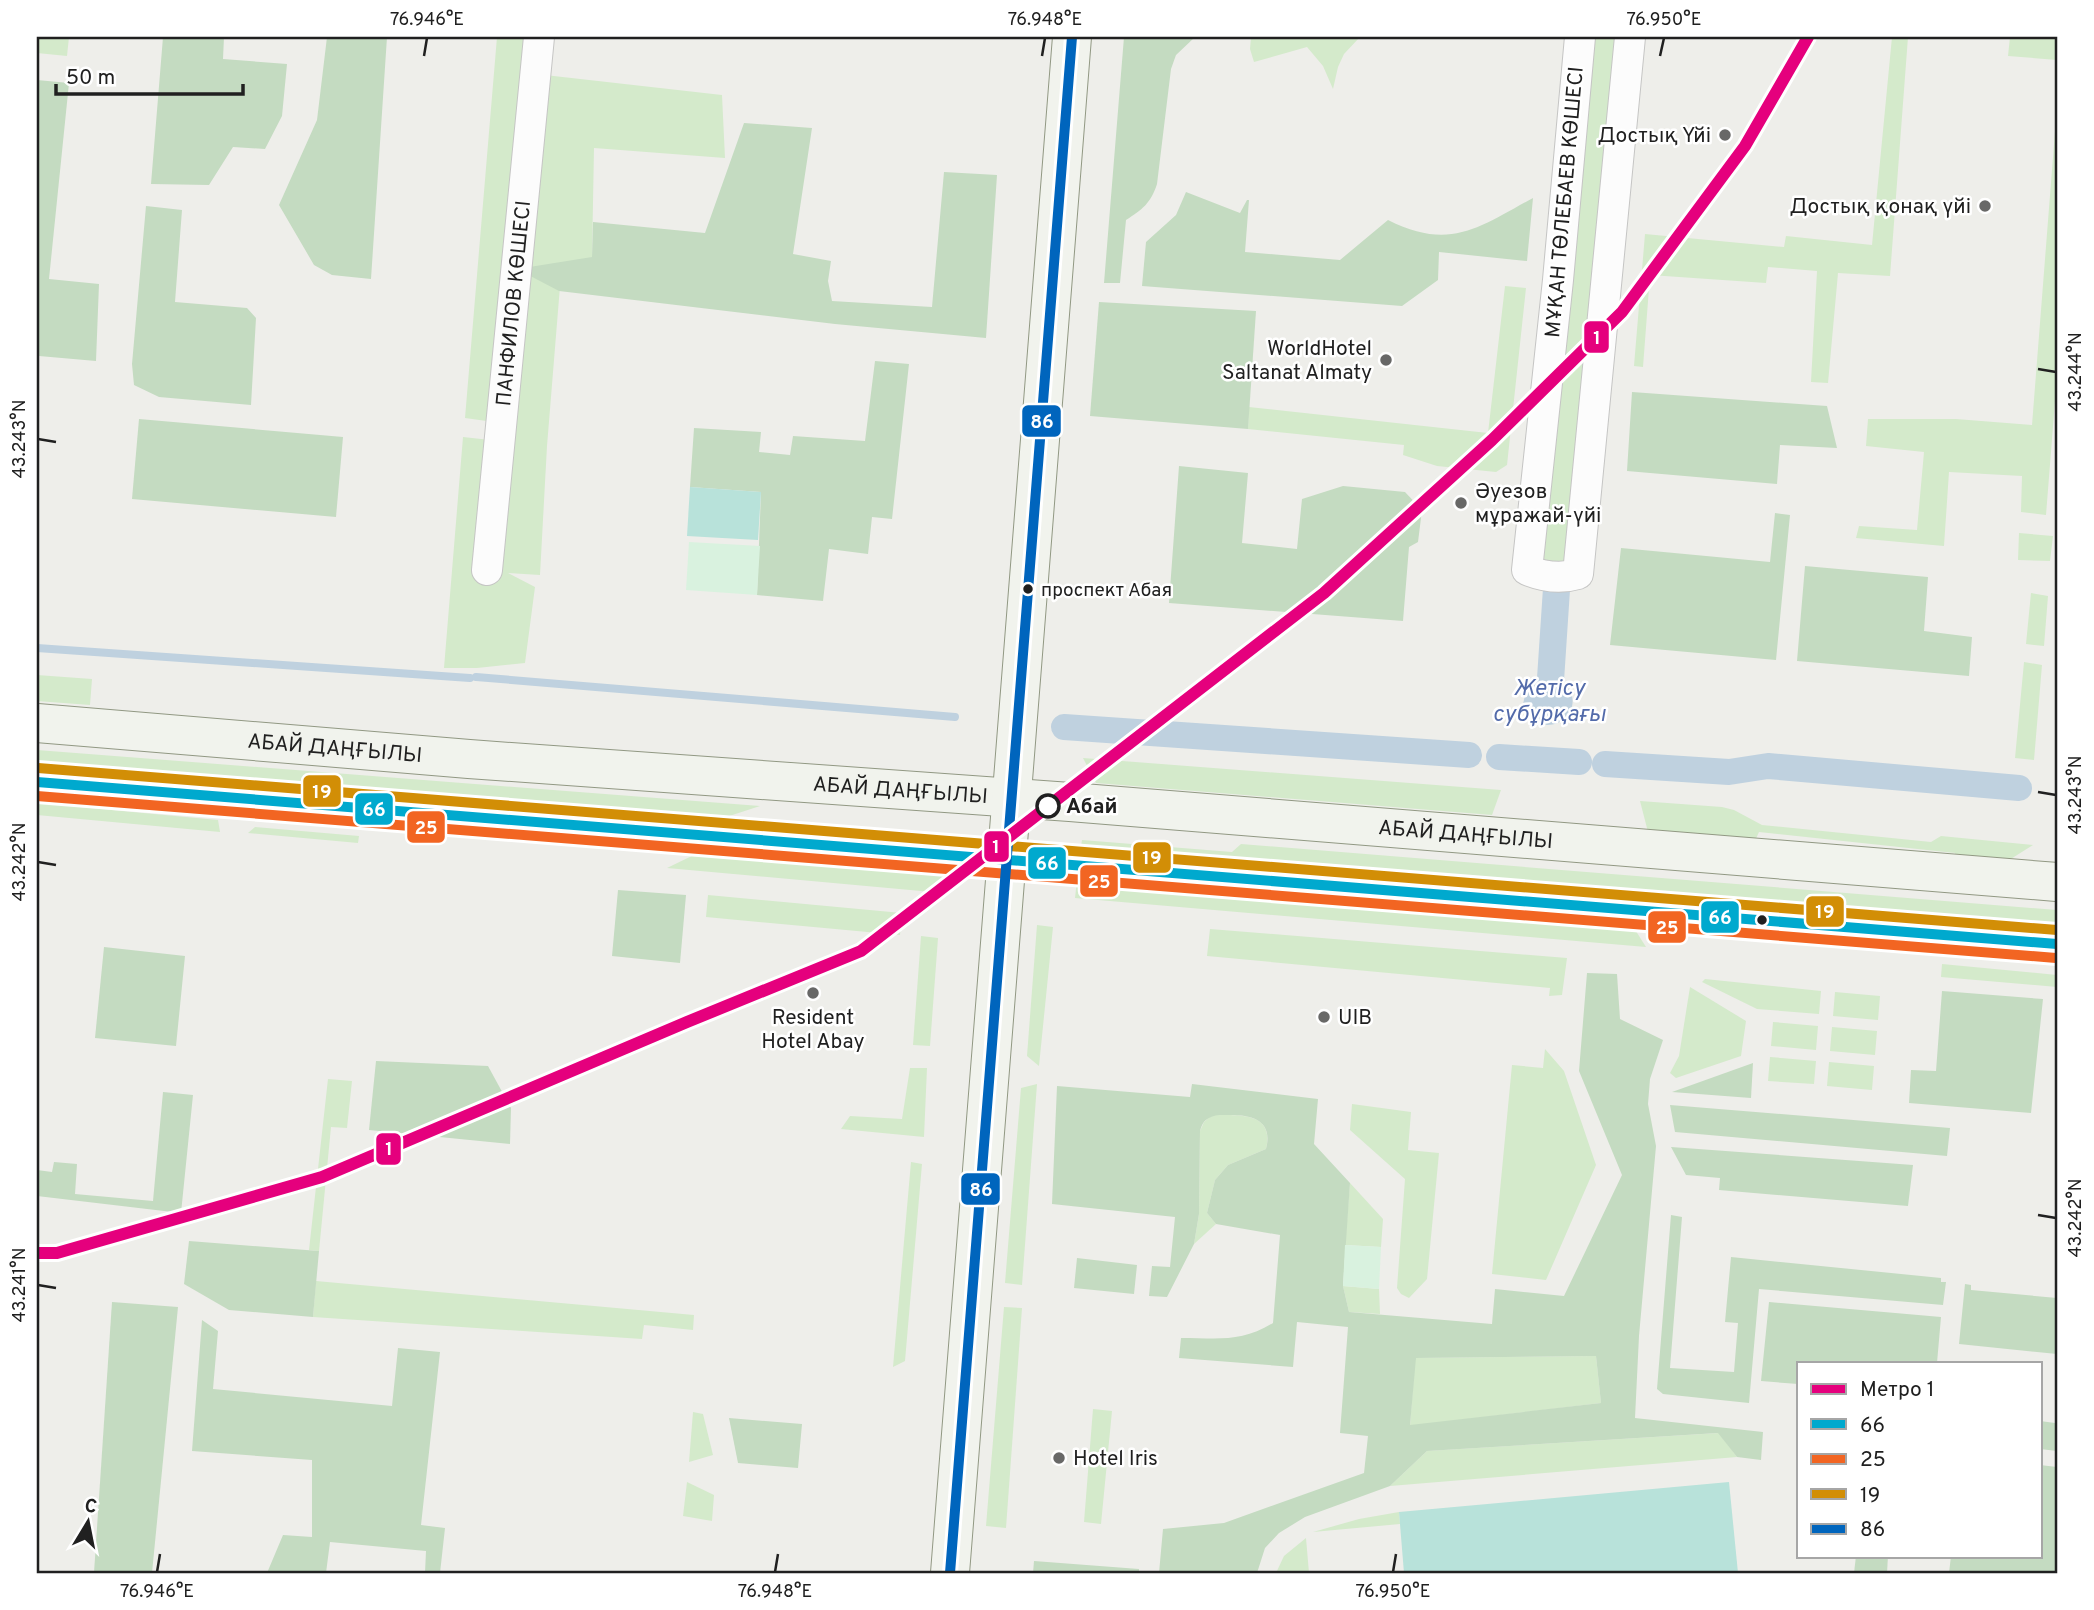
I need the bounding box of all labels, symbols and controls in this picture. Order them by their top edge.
text: 76.946°E [390,9,464,32]
text: 76.948°E [1008,9,1082,32]
text: 76.950°E [1627,9,1701,32]
scale bar [56,52,243,96]
text: 50 m [66,65,115,92]
street label: МҰҚАН ТӨЛЕБАЕВ КӨШЕСІ [1540,65,1591,339]
place label: Достық Үйі [1598,123,1711,150]
marker: Достық Үйі [1717,127,1733,143]
place label: Достық қонақ үйі [1790,194,1971,221]
marker: Достық қонақ үйі [1977,198,1993,214]
street label: ПАНФИЛОВ КӨШЕСІ [491,199,538,407]
line badge: 1 [1583,320,1610,354]
text: 1 [1593,327,1601,351]
text: 43.244°N [2065,332,2088,412]
place label: WorldHotel Saltanat Almaty [1222,336,1372,387]
marker: WorldHotel Saltanat Almaty [1378,352,1394,368]
text: 43.243°N [9,400,32,478]
line badge: 86 [1021,404,1062,438]
text: 86 [1030,411,1054,435]
place label: Әуезов мұражай-үйі [1475,479,1601,530]
marker: Әуезов мұражай-үйі [1453,495,1469,511]
place label: проспект Абая [1041,579,1172,603]
marker: проспект Абая [1021,582,1035,596]
water label: Жетісу субұрқағы [1493,675,1606,730]
street label: АБАЙ ДАҢҒЫЛЫ [246,729,423,770]
text: 43.243°N [2065,756,2088,834]
street label: АБАЙ ДАҢҒЫЛЫ [812,772,989,811]
line badge: 19 [302,774,342,808]
text: 19 [312,781,332,805]
line badge: 66 [354,792,394,826]
marker: Абай [1036,794,1060,818]
place label: Абай [1066,794,1117,821]
text: 66 [362,799,386,823]
line badge: 25 [406,810,446,844]
street label: АБАЙ ДАҢҒЫЛЫ [1377,815,1554,856]
text: 25 [414,817,438,841]
text: 43.242°N [9,822,32,902]
line badge: 1 [983,830,1010,863]
text: 1 [992,836,1000,860]
line badge: 19 [1132,841,1172,874]
line badge: 66 [1027,846,1067,880]
text: 19 [1142,847,1162,871]
text: 66 [1035,853,1059,877]
line badge: 25 [1079,864,1119,898]
text: 25 [1087,871,1111,895]
line badge: 19 [1805,895,1845,928]
line badge: 66 [1700,900,1740,934]
text: 19 [1815,901,1835,925]
text: 66 [1708,907,1732,931]
line badge: 25 [1647,910,1687,944]
unlabelled marker [1755,913,1769,927]
text: 25 [1655,917,1679,941]
marker: Resident Hotel Abay [805,985,821,1001]
place label: Resident Hotel Abay [761,1005,865,1056]
place label: UIB [1338,1005,1372,1032]
marker: UIB [1316,1009,1332,1025]
line badge: 1 [375,1132,402,1166]
text: 1 [385,1138,393,1162]
line badge: 86 [960,1172,1001,1206]
text: 43.242°N [2065,1178,2088,1258]
text: 86 [969,1179,993,1203]
text: 43.241°N [9,1248,32,1322]
legend [1797,1362,2042,1558]
text: Метро 1 [1860,1377,1935,1404]
text: 66 [1860,1413,1885,1440]
place label: Hotel Iris [1073,1446,1158,1473]
text: 25 [1860,1447,1886,1474]
marker: Hotel Iris [1051,1450,1067,1466]
text: 19 [1860,1483,1880,1510]
north arrow [52,1488,122,1558]
text: С [83,1494,99,1520]
text: 86 [1860,1517,1885,1544]
text: 76.946°E [120,1581,194,1604]
text: 76.948°E [738,1581,812,1604]
text: 76.950°E [1356,1581,1430,1604]

